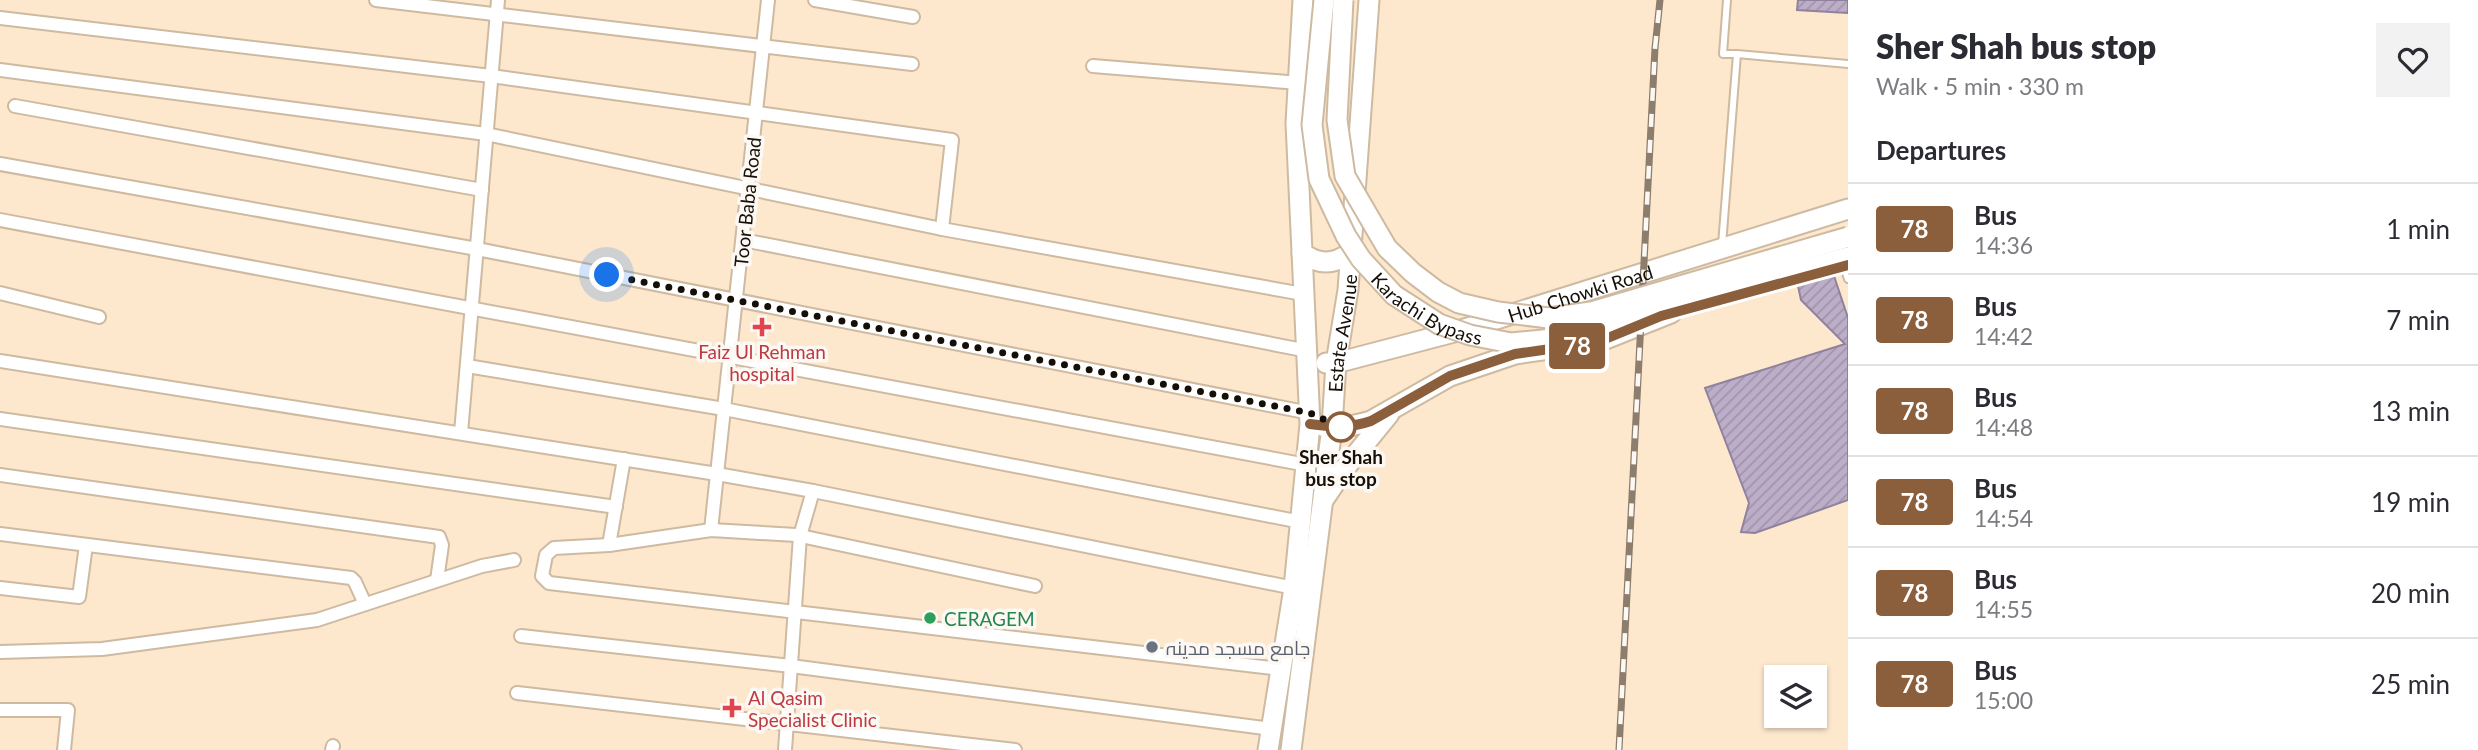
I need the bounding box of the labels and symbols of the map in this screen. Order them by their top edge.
street label: Toor Baba Road [729,136,765,268]
your location [589,257,624,292]
street label: Hub Chowki Road [1505,259,1655,326]
street label: Karachi Bypass [1367,267,1484,349]
street label: Estate Avenue [1323,273,1361,393]
marker: Faiz Ul Rehman hospital [752,317,772,337]
line badge: 78 [1546,323,1608,369]
place label: Faiz Ul Rehman hospital [698,340,826,385]
marker: Sher Shah bus stop [1326,412,1356,442]
place label: Sher Shah bus stop [1299,445,1383,490]
place label: CERAGEM [944,607,1035,630]
marker: CERAGEM [922,610,938,626]
place label: جامع مسجد مدینہ [1166,636,1310,662]
marker: جامع مسجد مدینہ [1144,639,1160,655]
place label: Al Qasim Specialist Clinic [748,686,877,731]
marker: Al Qasim Specialist Clinic [722,698,742,718]

